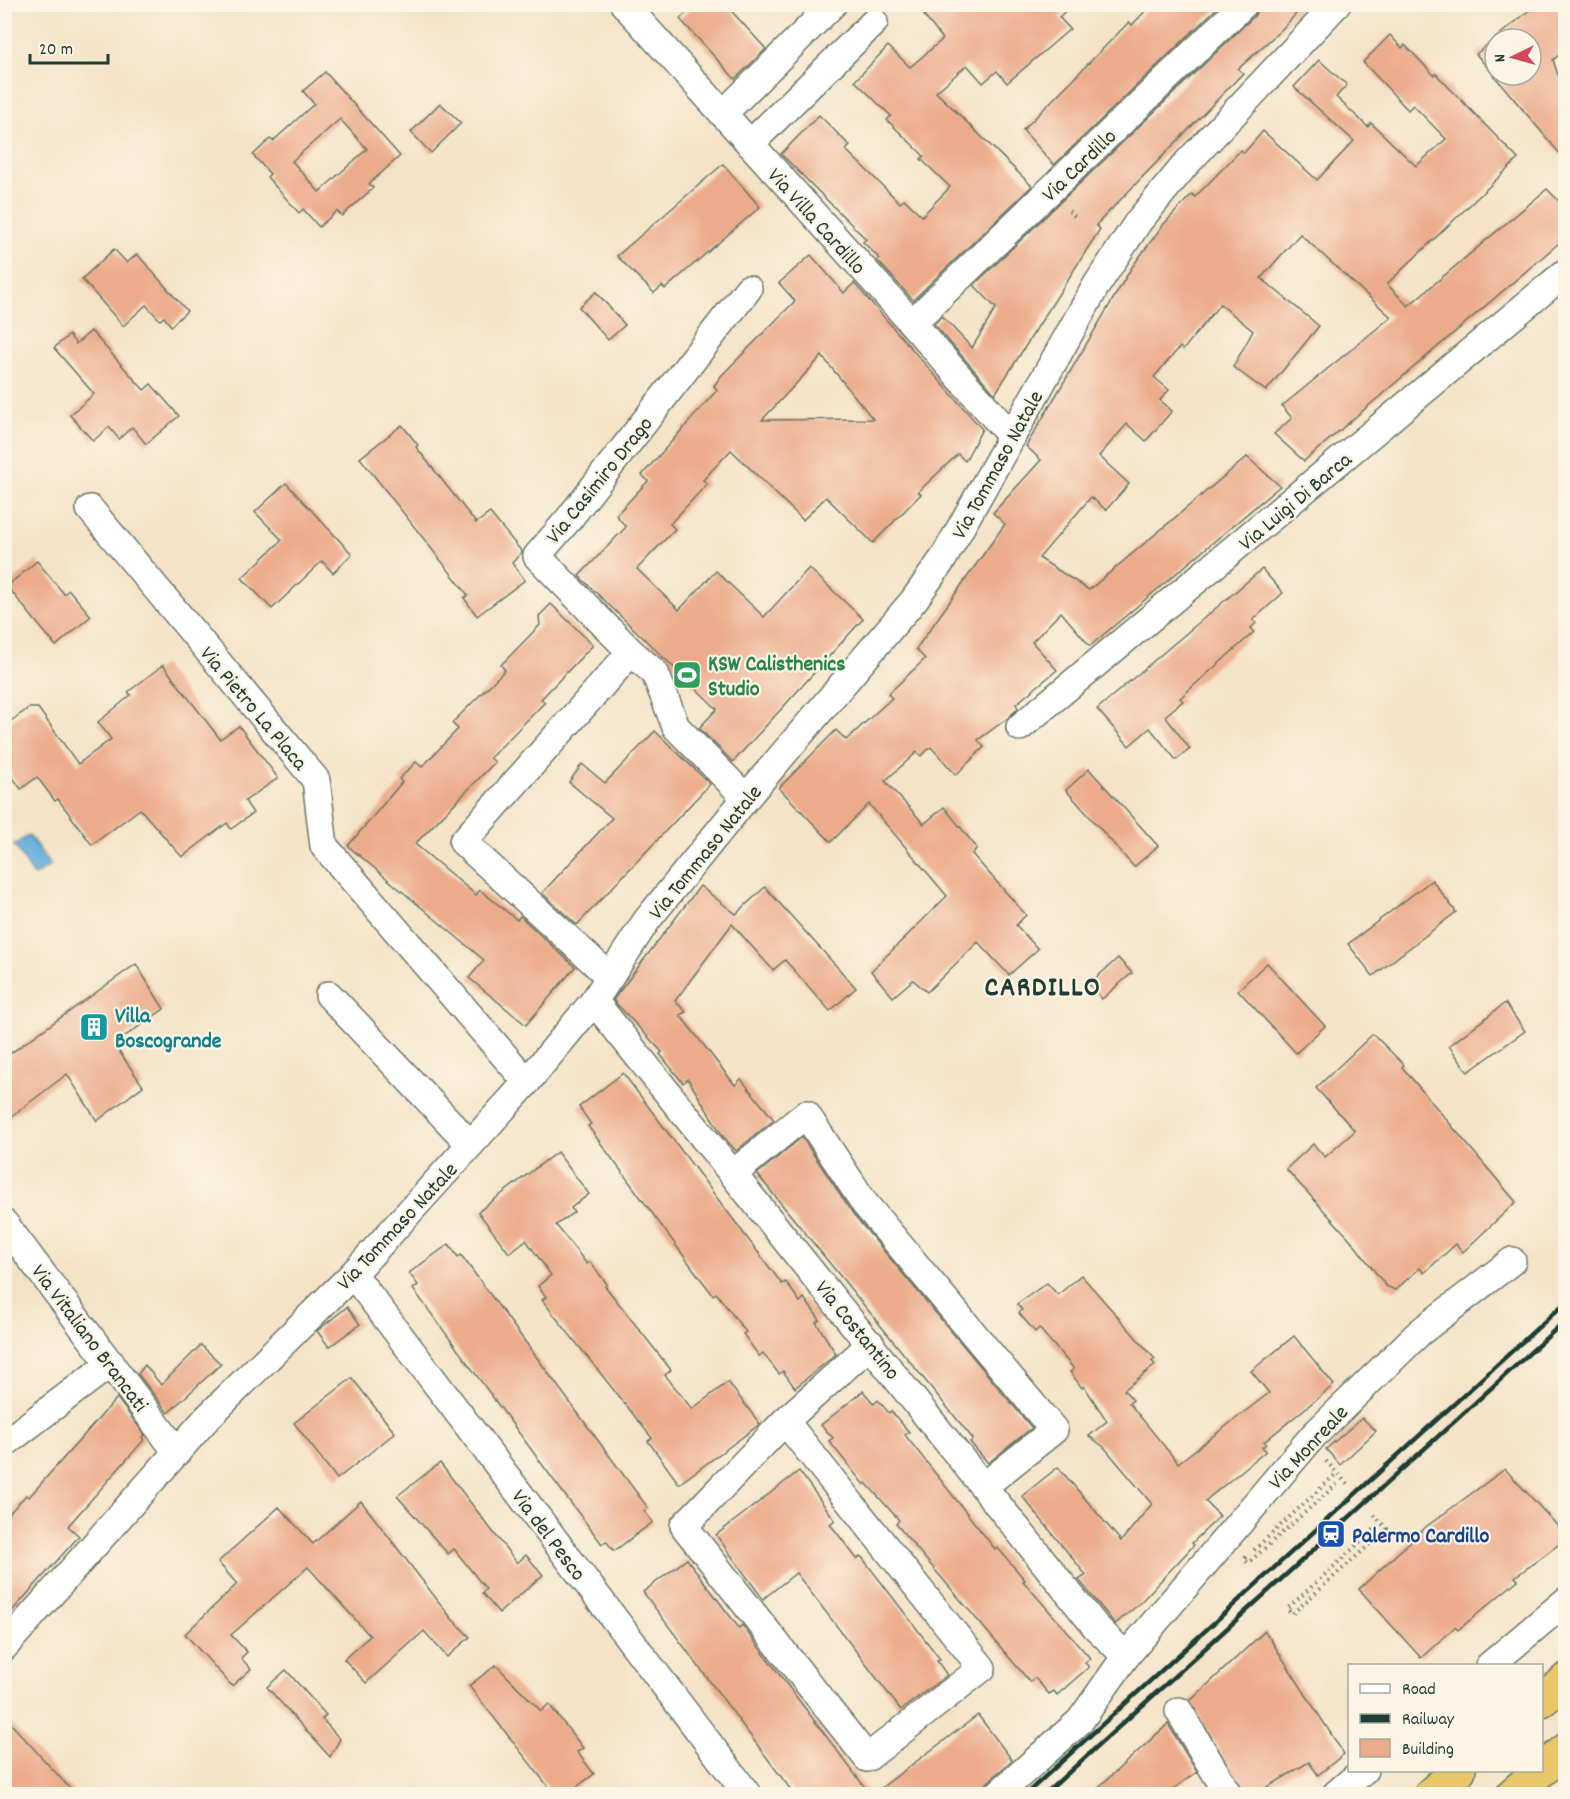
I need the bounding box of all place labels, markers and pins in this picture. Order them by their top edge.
place label: KSW Calisthenics Studio [708,650,845,706]
sports icon: KSW Calisthenics Studio [671,659,703,691]
place label: Villa Boscogrande [115,1002,222,1058]
building icon: Villa Boscogrande [78,1011,110,1043]
station icon: Palermo Cardillo [1315,1518,1347,1550]
place label: Palermo Cardillo [1352,1522,1489,1553]

